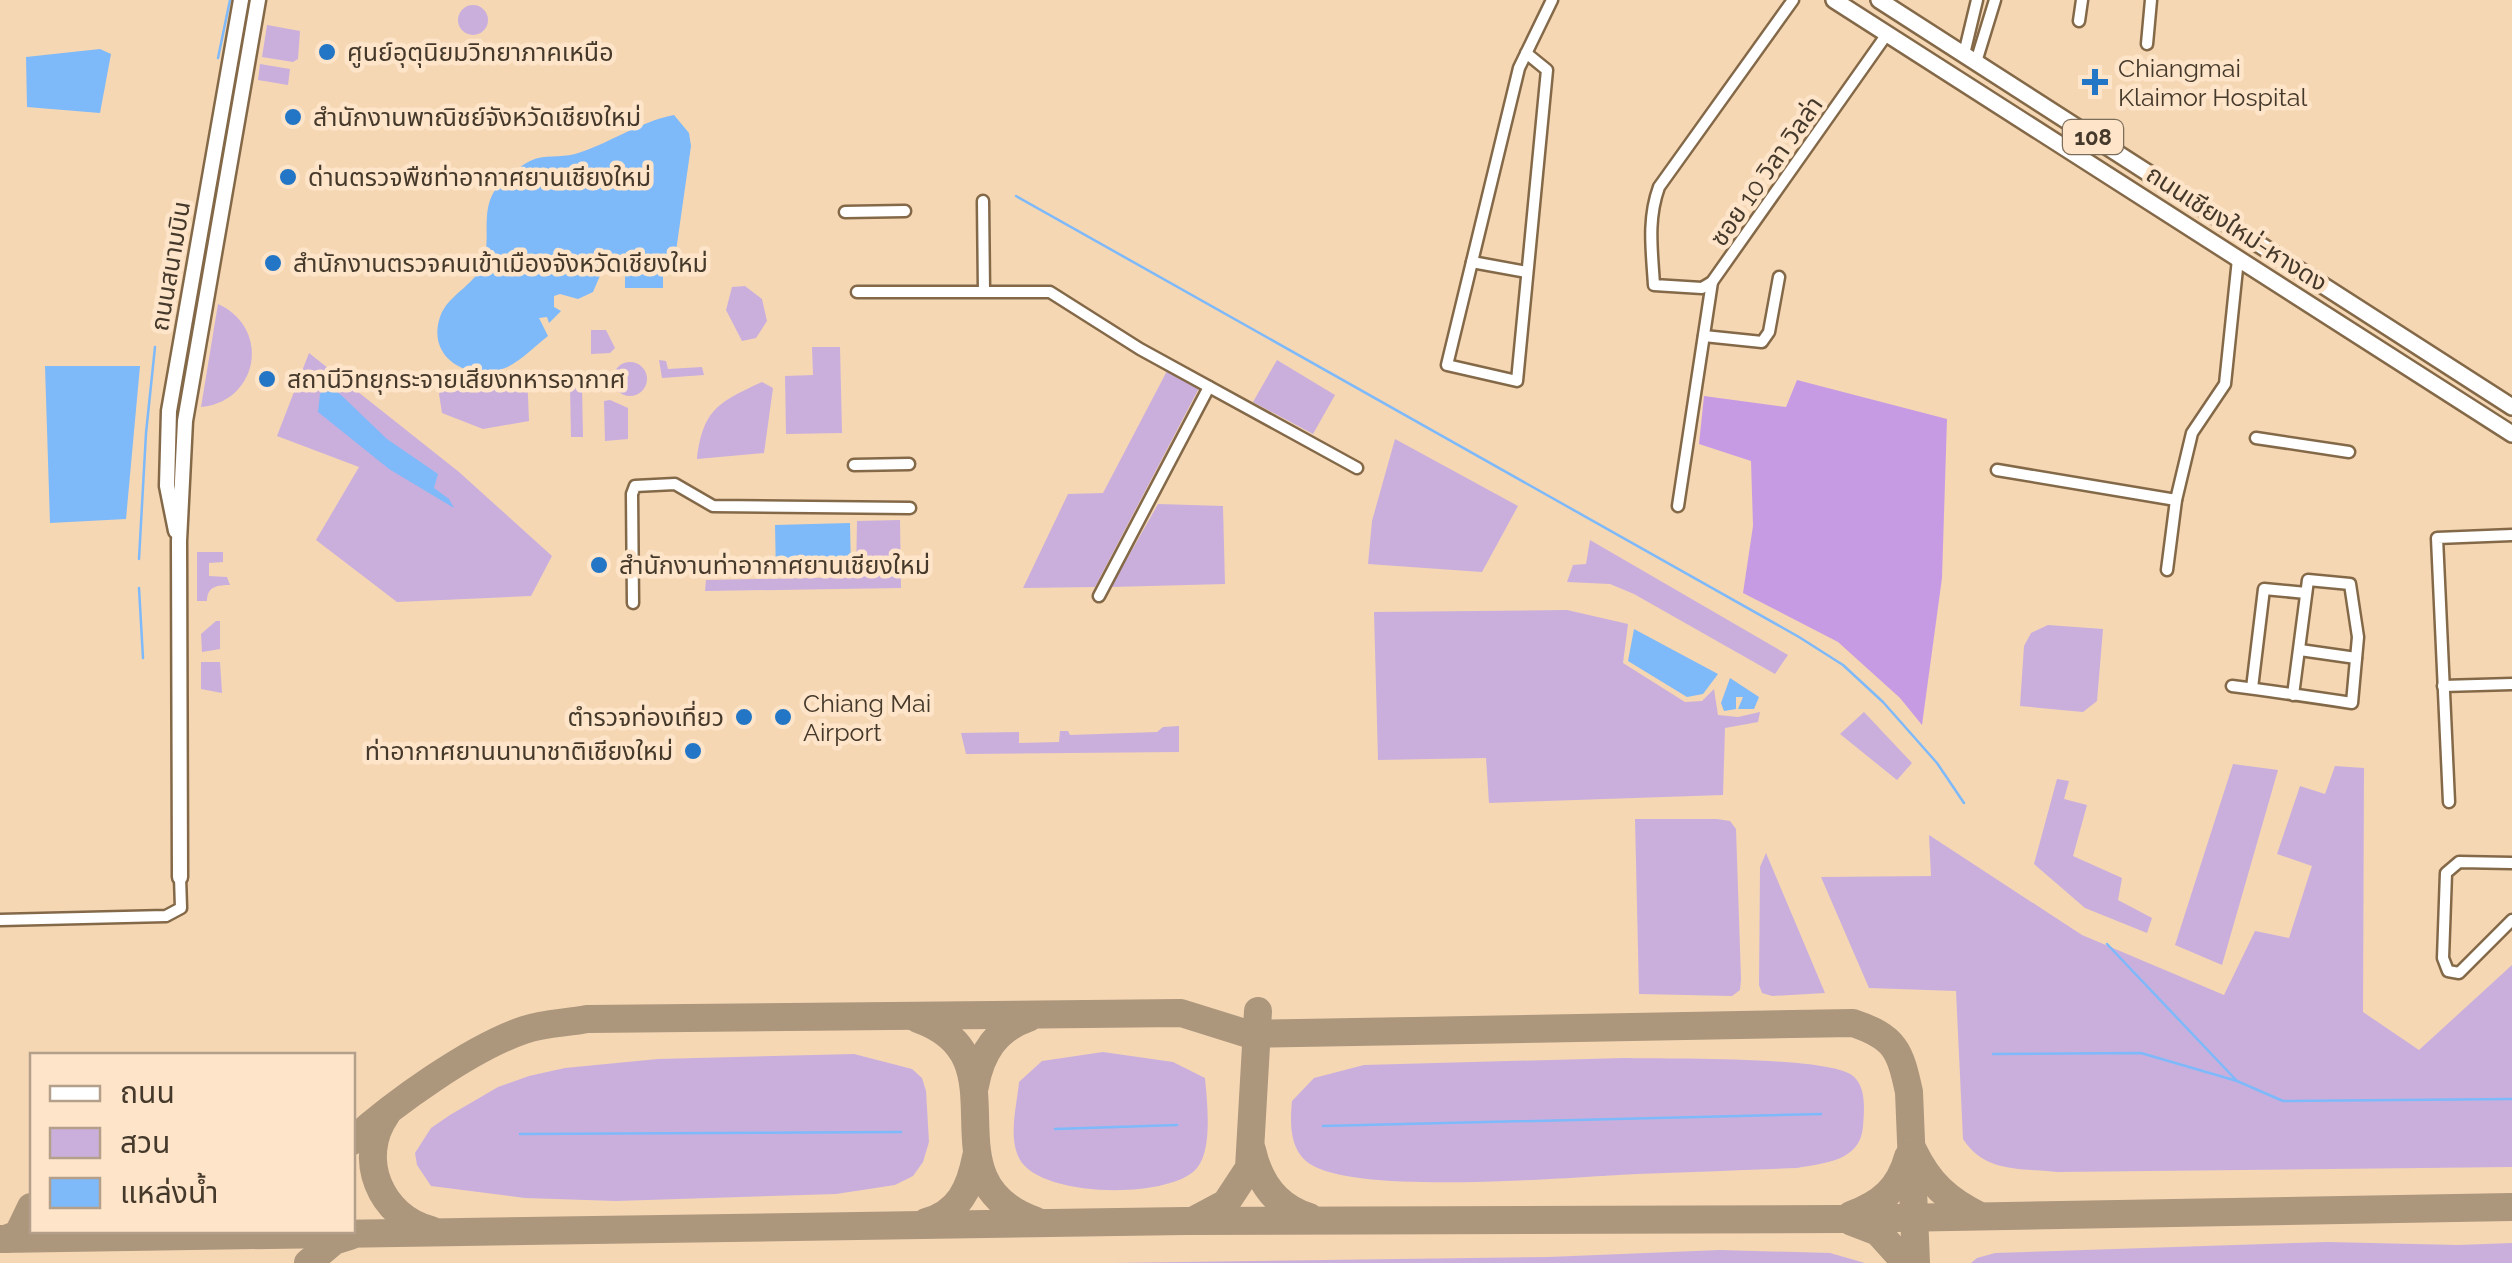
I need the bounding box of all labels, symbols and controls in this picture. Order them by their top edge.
place label: ศูนย์อุตุนิยมวิทยาภาคเหนือ [347,37,613,68]
marker: ศูนย์อุตุนิยมวิทยาภาคเหนือ [316,41,338,63]
place label: Chiangmai Klaimor Hospital [2118,53,2307,112]
marker: Chiangmai Klaimor Hospital [2082,69,2108,95]
street label: ซอย 10 วิลา วิลล่า [1703,90,1829,252]
place label: สำนักงานพาณิชย์จังหวัดเชียงใหม่ [313,102,641,132]
marker: สำนักงานพาณิชย์จังหวัดเชียงใหม่ [282,106,304,128]
road number: 108 [2063,120,2123,154]
street label: ถนนเชียงใหม่-หางดง [2141,158,2333,298]
place label: ด่านตรวจพืชท่าอากาศยานเชียงใหม่ [308,162,651,192]
marker: ด่านตรวจพืชท่าอากาศยานเชียงใหม่ [277,166,299,188]
street label: ถนนสนามบิน [144,199,196,333]
place label: สำนักงานตรวจคนเข้าเมืองจังหวัดเชียงใหม่ [293,248,708,278]
marker: สำนักงานตรวจคนเข้าเมืองจังหวัดเชียงใหม่ [262,252,284,274]
place label: สถานีวิทยุกระจายเสียงทหารอากาศ [287,364,625,395]
marker: สถานีวิทยุกระจายเสียงทหารอากาศ [256,368,278,390]
place label: สำนักงานท่าอากาศยานเชียงใหม่ [619,550,930,580]
marker: สำนักงานท่าอากาศยานเชียงใหม่ [588,554,610,576]
place label: Chiang Mai Airport [803,688,931,747]
place label: ตำรวจท่องเที่ยว [567,700,724,732]
marker: ตำรวจท่องเที่ยว [733,706,755,728]
marker: Chiang Mai Airport [772,706,794,728]
place label: ท่าอากาศยานนานาชาติเชียงใหม่ [365,736,673,766]
marker: ท่าอากาศยานนานาชาติเชียงใหม่ [682,740,704,762]
legend [30,1053,355,1233]
text: ถนน [120,1075,175,1110]
text: สวน [120,1125,170,1160]
text: แหล่งน้ำ [120,1172,218,1210]

